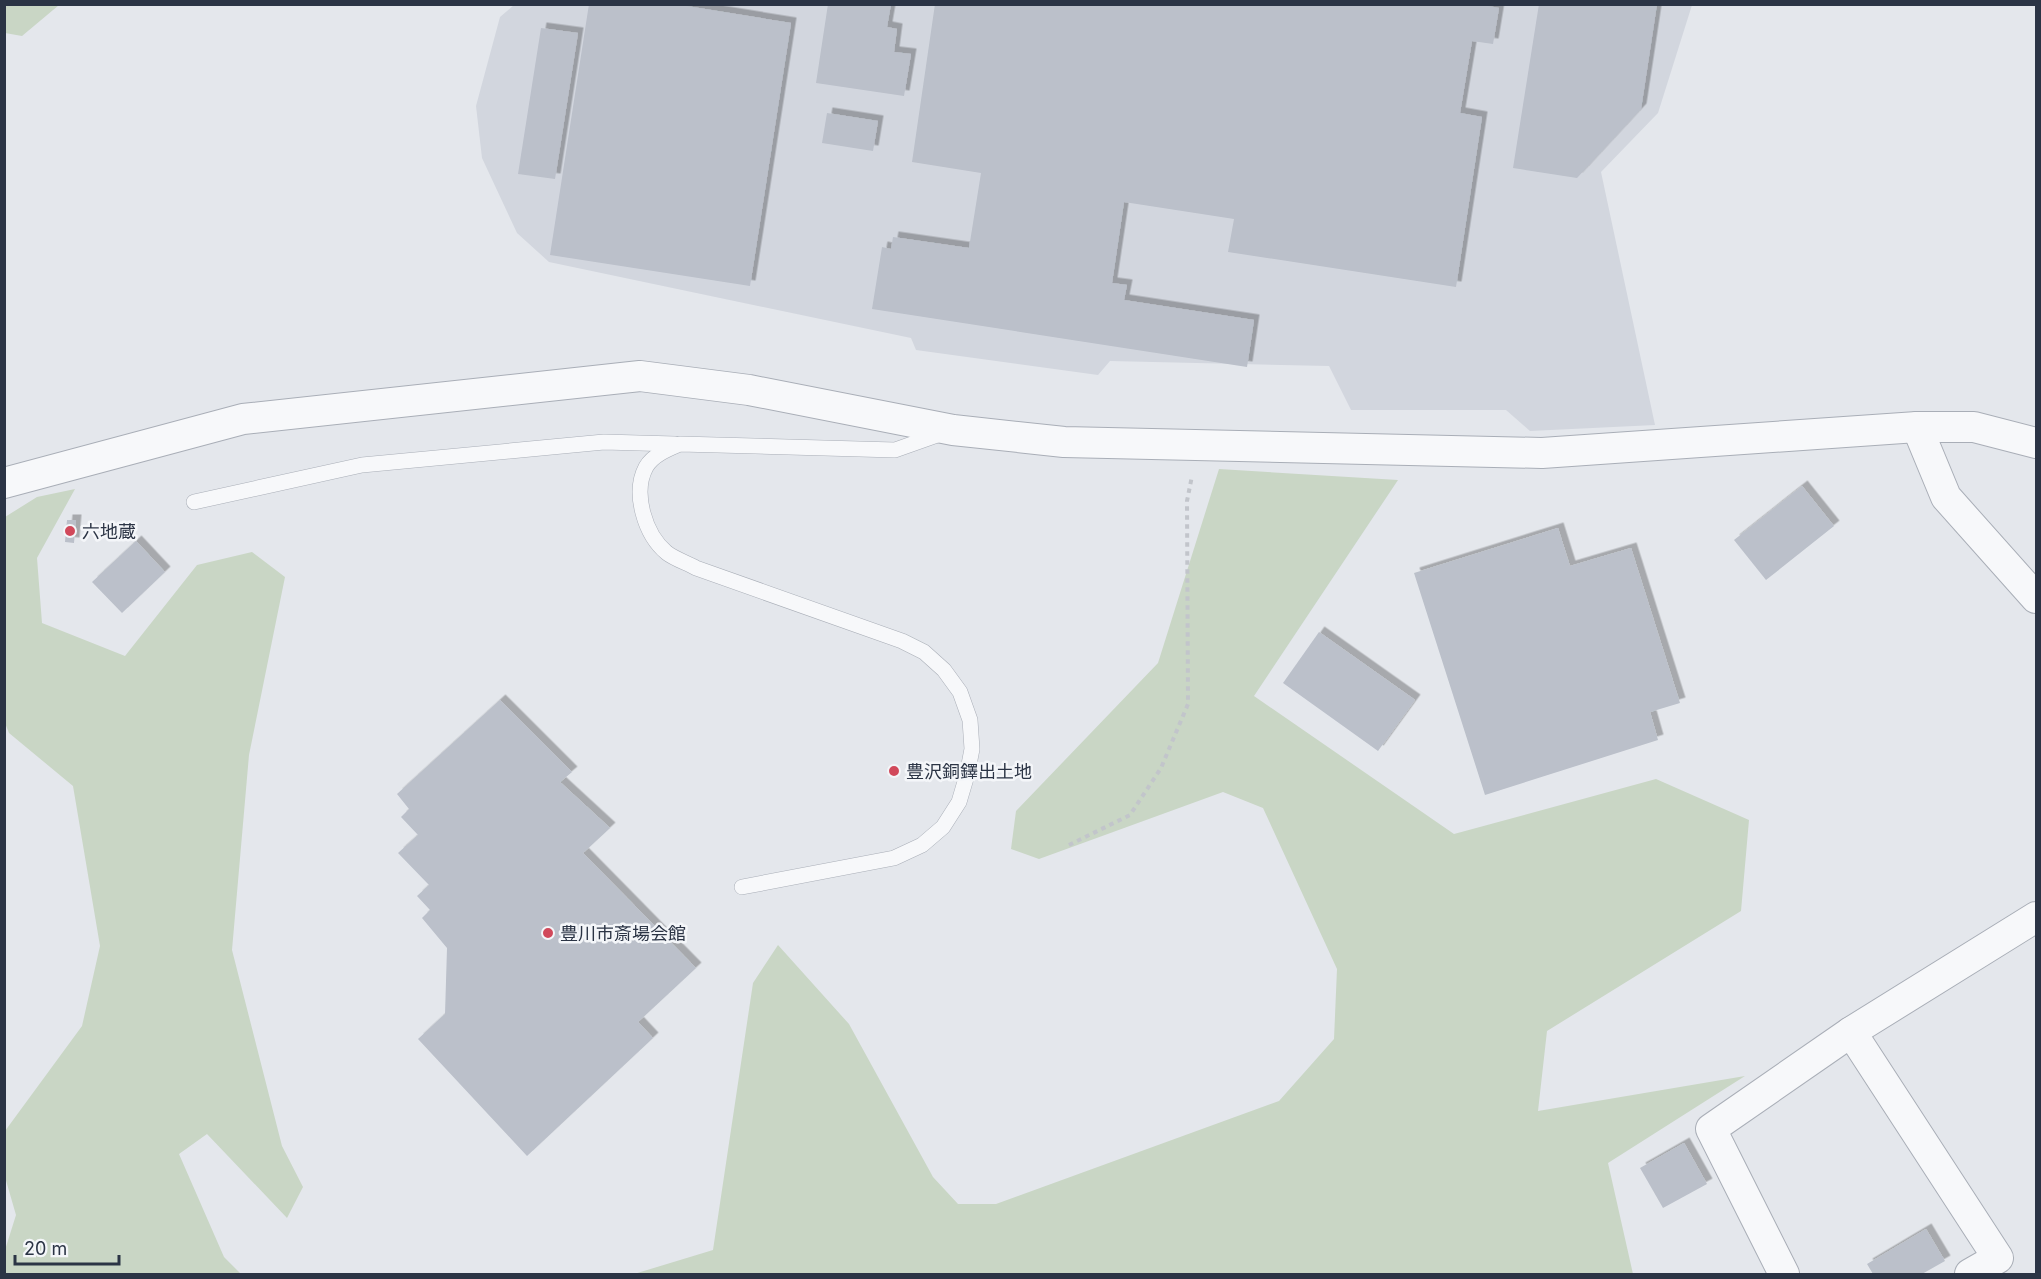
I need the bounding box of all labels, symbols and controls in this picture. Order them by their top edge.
place label: 六地蔵 [82,521,136,542]
marker: 六地蔵 [63,524,77,538]
place label: 豊沢銅鐸出土地 [906,761,1032,782]
marker: 豊沢銅鐸出土地 [887,764,901,778]
place label: 豊川市斎場会館 [560,923,686,944]
marker: 豊川市斎場会館 [541,926,555,940]
scale bar [15,1228,118,1266]
text: 20 m [24,1238,67,1259]

